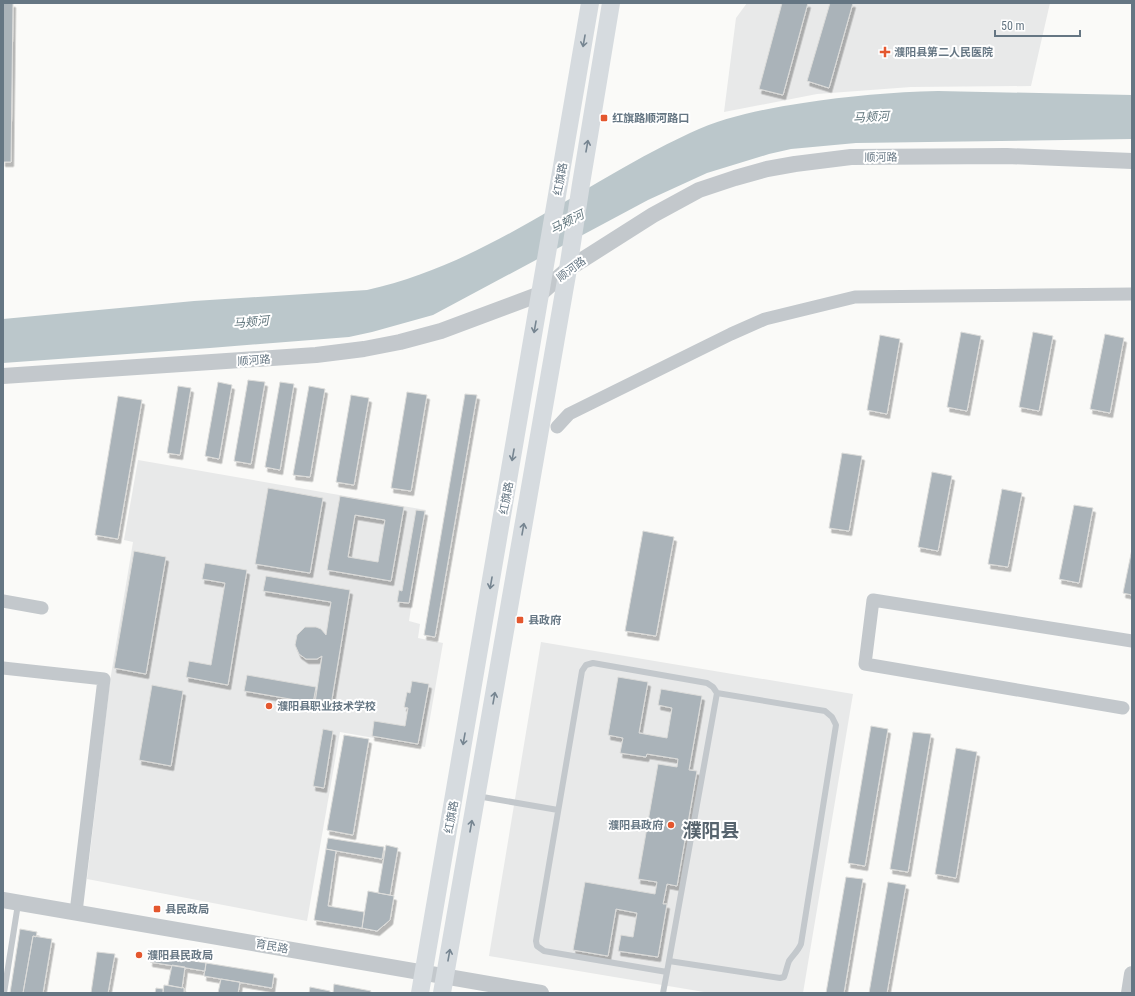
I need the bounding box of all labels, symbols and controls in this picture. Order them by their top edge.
scale bar [995,12,1080,38]
text: 50 m [1001,19,1025,33]
one-way arrow [580,35,588,48]
marker: 濮阳县第二人民医院 [879,46,891,58]
place label: 濮阳县第二人民医院 [894,46,993,59]
water label: 马颊河 [853,109,891,125]
place label: 红旗路顺河路口 [612,112,689,125]
marker: 红旗路顺河路口 [599,113,609,123]
one-way arrow [584,139,592,152]
street label: 顺河路 [864,151,898,164]
street label: 红旗路 [551,162,570,196]
water label: 马颊河 [548,207,588,236]
street label: 顺河路 [554,254,588,285]
water label: 马颊河 [232,313,272,331]
one-way arrow [531,320,539,333]
street label: 顺河路 [237,353,271,368]
one-way arrow [509,448,517,461]
street label: 红旗路 [497,481,516,515]
one-way arrow [520,523,528,536]
one-way arrow [487,577,495,590]
place label: 县政府 [528,614,561,627]
marker: 县政府 [515,615,525,625]
one-way arrow [490,692,498,705]
place label: 濮阳县职业技术学校 [277,700,376,713]
marker: 濮阳县职业技术学校 [264,701,274,711]
one-way arrow [460,732,468,745]
street label: 红旗路 [442,800,461,834]
place label: 濮阳县政府 [608,819,663,832]
district label: 濮阳县 [682,819,740,842]
one-way arrow [468,820,476,833]
marker: 濮阳县政府 [666,820,676,830]
place label: 县民政局 [165,903,209,916]
marker: 县民政局 [152,904,162,914]
street label: 育民路 [255,937,289,956]
one-way arrow [445,948,453,961]
place label: 濮阳县民政局 [147,949,213,962]
marker: 濮阳县民政局 [134,950,144,960]

